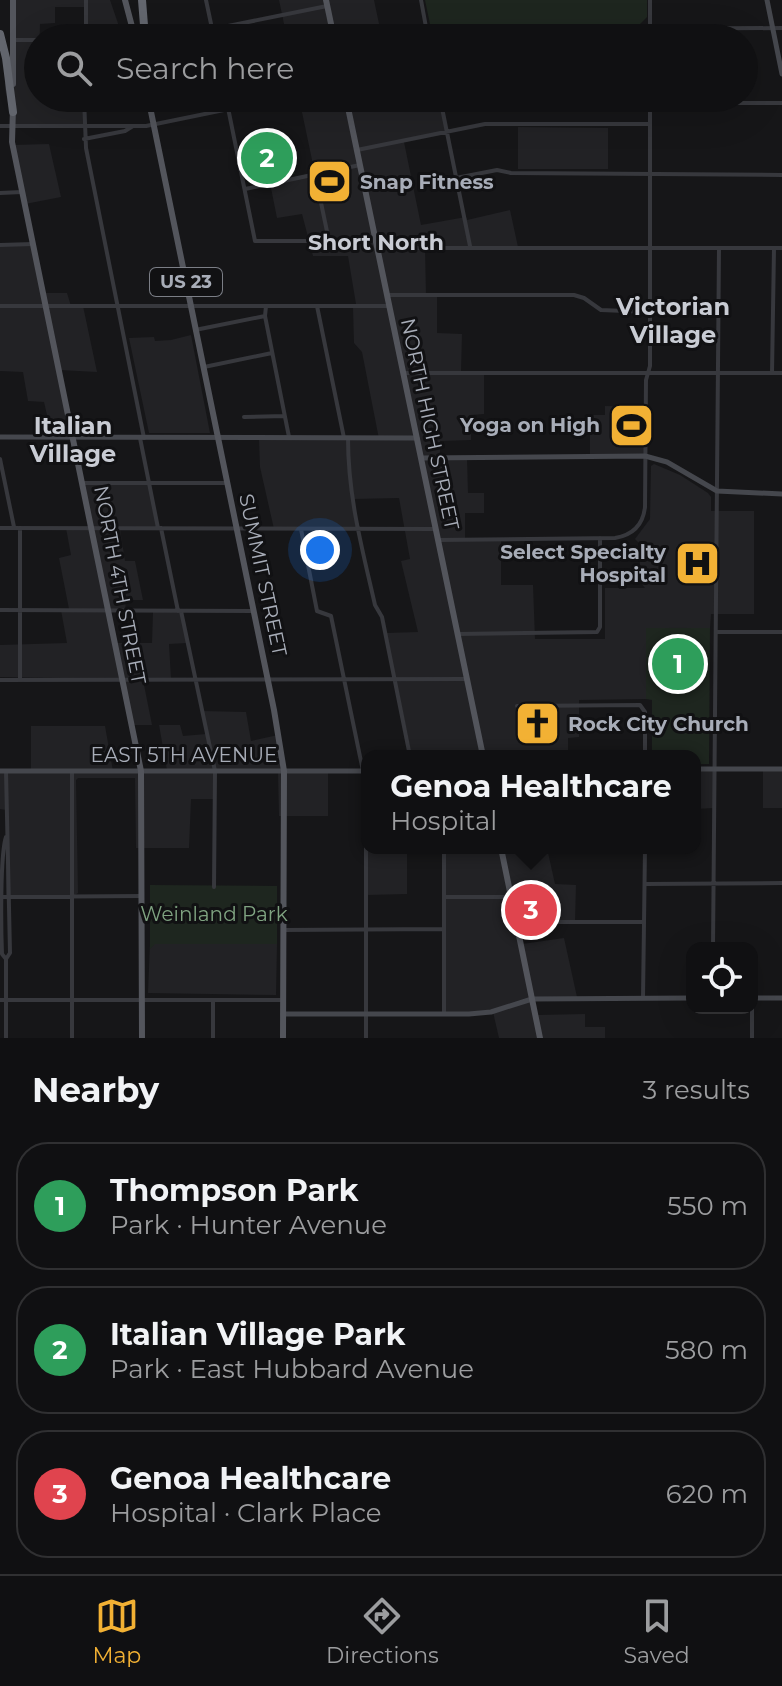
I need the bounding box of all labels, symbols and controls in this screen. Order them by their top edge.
search box [24,24,758,112]
icon: search [52,46,96,90]
text: Search here [116,50,294,87]
pin: 2 [241,128,293,188]
sports icon: Snap Fitness [305,158,353,206]
place label: Snap Fitness [360,170,494,194]
district label: Short North [308,229,444,256]
road number: US 23 [150,268,222,296]
district label: Victorian Village [615,292,730,349]
street label: NORTH HIGH STREET [396,316,464,533]
sports icon: Yoga on High [607,401,655,449]
district label: Italian Village [29,411,116,468]
place label: Yoga on High [459,413,600,437]
street label: NORTH 4TH STREET [89,484,151,687]
street label: SUMMIT STREET [234,492,292,659]
your location [300,530,340,570]
hospital icon: Select Specialty Hospital [673,539,721,587]
place label: Select Specialty Hospital [500,540,667,587]
pin: 1 [652,634,704,694]
church icon: Rock City Church [513,700,561,748]
place label: Rock City Church [568,712,749,736]
street label: EAST 5TH AVENUE [91,743,277,767]
popup [361,750,701,854]
text: Genoa Healthcare [390,768,672,805]
text: Hospital [390,805,497,837]
pin: 3 [505,880,557,940]
park label: Weinland Park [140,902,288,926]
map controls [686,942,758,1014]
button: locate [686,942,758,1014]
text: Nearby [32,1069,159,1111]
text: 3 results [643,1074,750,1106]
text: Thompson Park [110,1172,359,1209]
text: 1 [55,1190,65,1222]
text: 550 m [667,1190,748,1222]
text: Park · Hunter Avenue [110,1209,387,1241]
text: Italian Village Park [110,1316,406,1353]
text: 2 [52,1334,68,1366]
text: 580 m [665,1334,748,1366]
text: Park · East Hubbard Avenue [110,1353,474,1385]
text: Genoa Healthcare [110,1460,391,1497]
text: 3 [52,1478,68,1510]
text: 620 m [666,1478,748,1510]
text: Hospital · Clark Place [110,1497,382,1529]
tab: Map [92,1594,141,1669]
tab: Directions [326,1594,439,1669]
tab: Saved [624,1594,690,1669]

